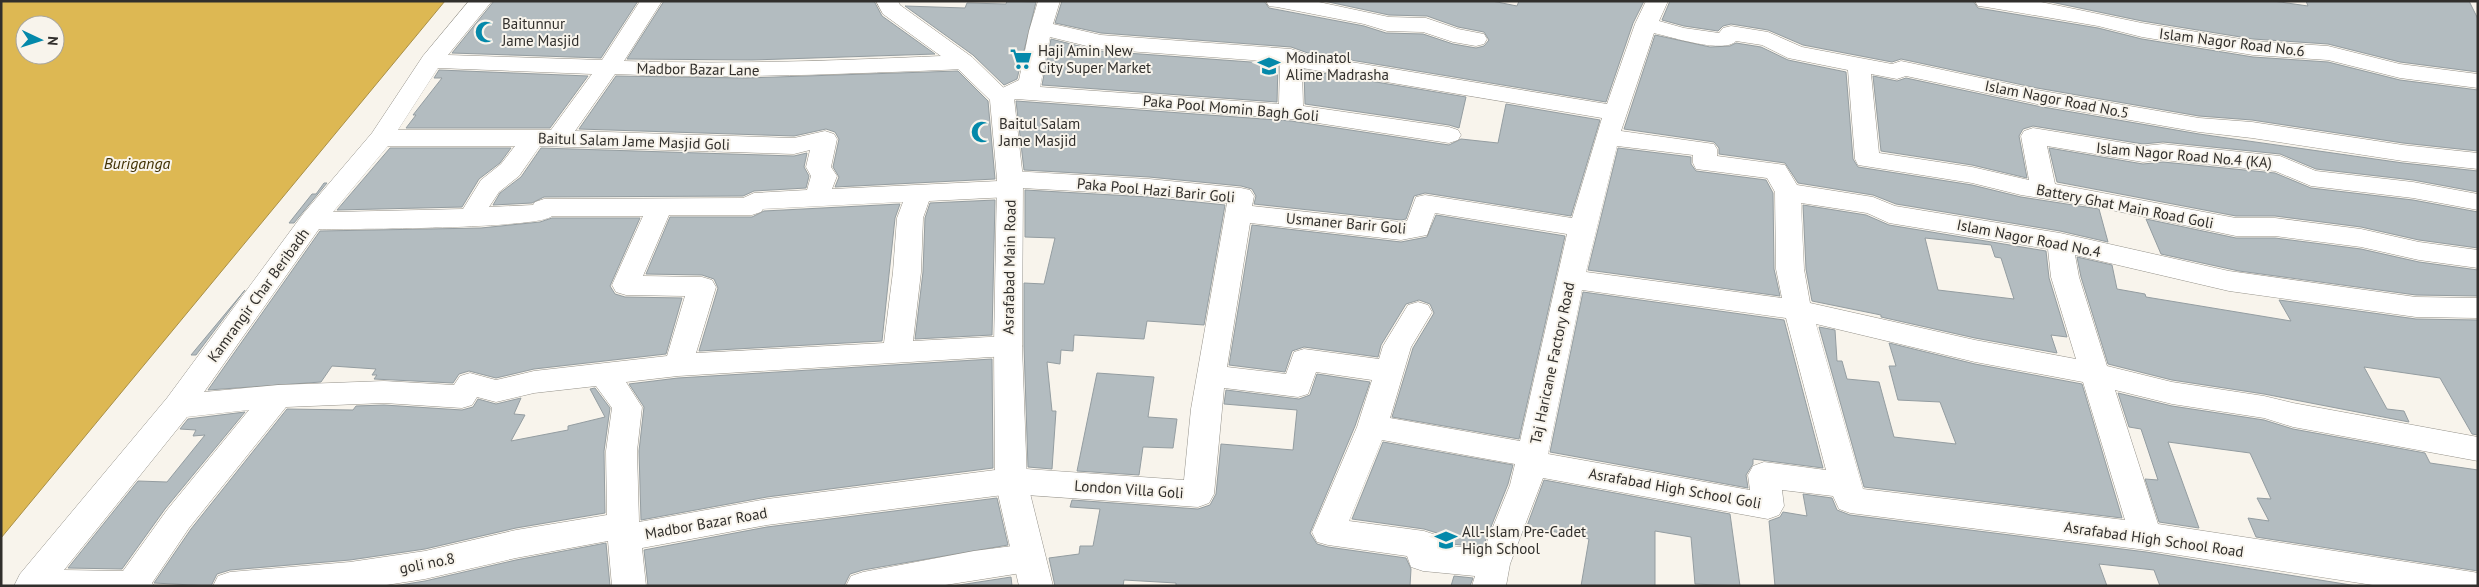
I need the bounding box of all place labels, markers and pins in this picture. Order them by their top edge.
place label: Baitunnur Jame Masjid [501,14,579,50]
mosque icon: Baitunnur Jame Masjid [473,19,499,45]
place label: Haji Amin New City Super Market [1038,41,1151,77]
supermarket icon: Haji Amin New City Super Market [1008,46,1034,72]
place label: Modinatol Alime Madrasha [1286,48,1389,84]
school or university icon: Modinatol Alime Madrasha [1256,53,1282,79]
place label: Baitul Salam Jame Masjid [998,114,1080,150]
mosque icon: Baitul Salam Jame Masjid [969,119,995,145]
place label: All-Islam Pre-Cadet High School [1462,522,1586,558]
school or university icon: All-Islam Pre-Cadet High School [1433,527,1459,553]

